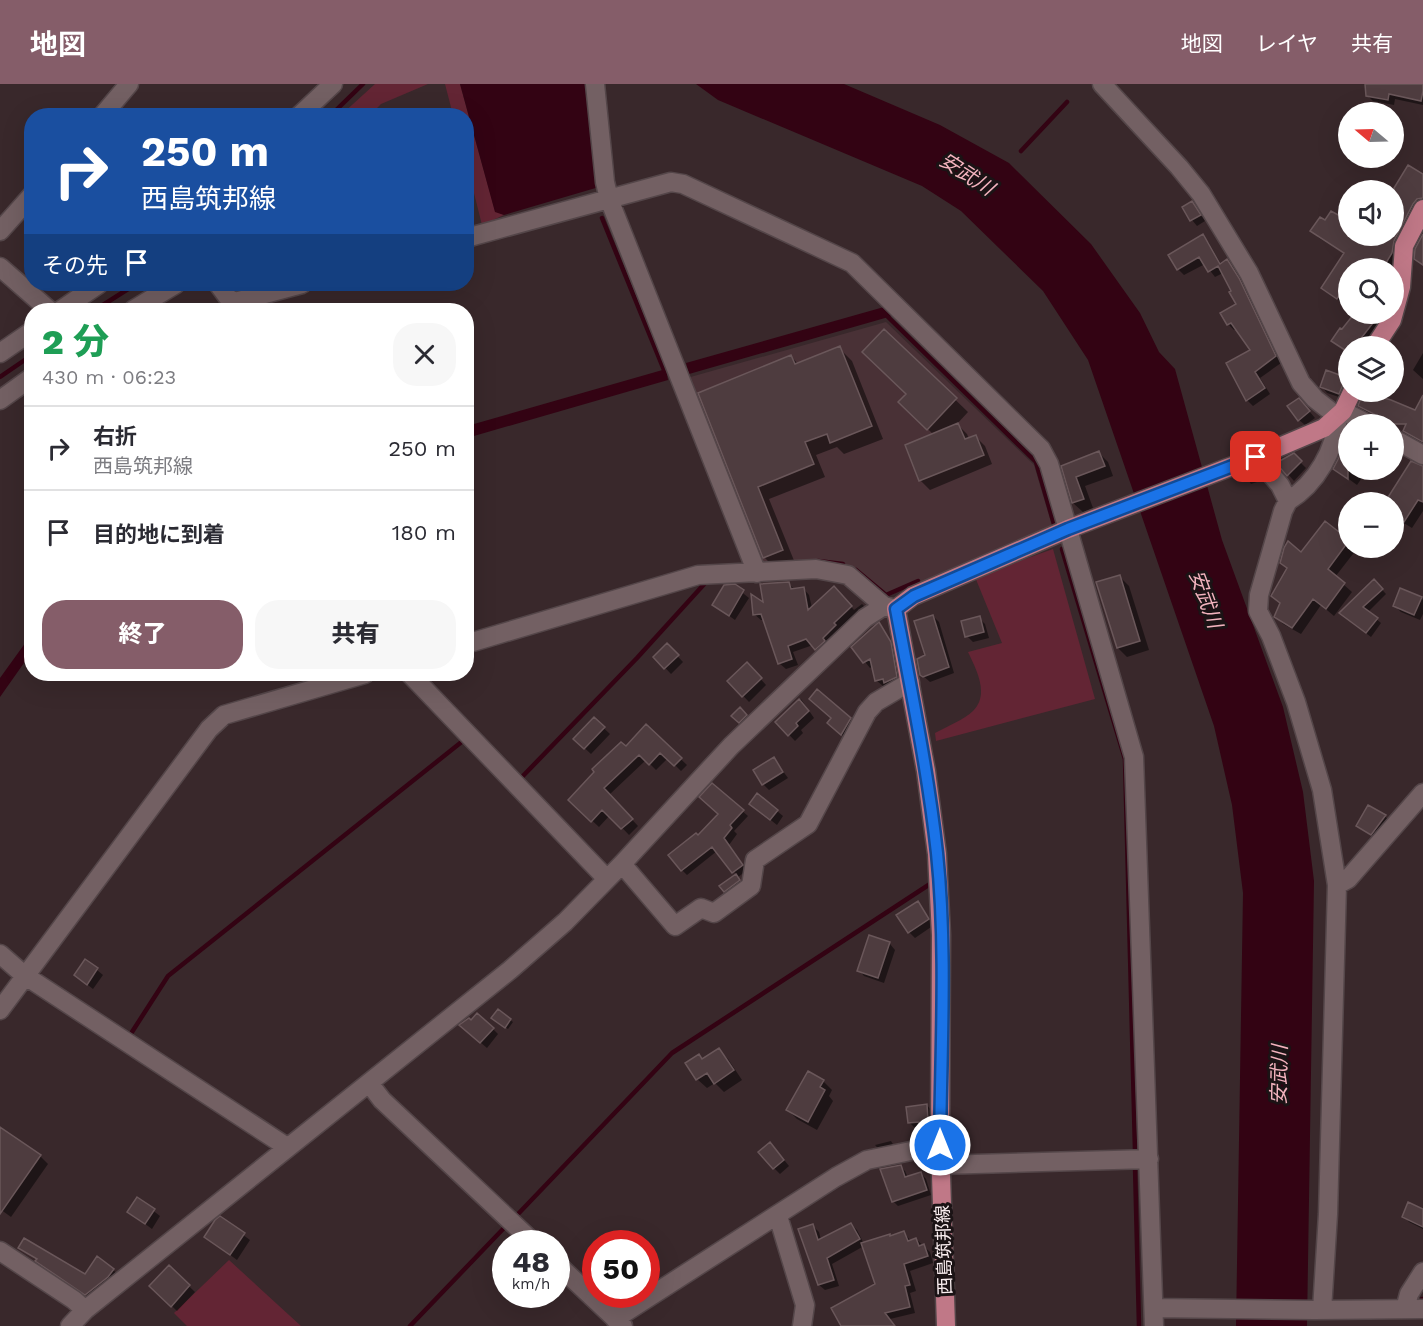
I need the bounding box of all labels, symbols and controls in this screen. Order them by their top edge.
text: 地図 [30,28,86,61]
text: 地図 [1181,31,1223,56]
text: レイヤ [1256,31,1318,56]
text: 共有 [1351,31,1393,56]
north arrow [1338,102,1404,168]
map controls [1338,102,1404,558]
text: 250 m [141,127,269,176]
icon: right [42,132,120,210]
water label: 安武川 [935,148,1000,201]
button: sound [1338,180,1404,246]
text: 西島筑邦線 [141,183,276,215]
icon: arrive [120,246,153,279]
text: その先 [42,253,108,278]
button: search [1338,258,1404,324]
text: 2 分 [42,321,109,363]
button: close [393,323,456,386]
button: layers [1338,336,1404,402]
text: 430 m · 06:23 [42,365,176,389]
button: + [1338,414,1404,480]
text: 右折 [93,424,137,449]
pin [1230,431,1281,482]
icon: right [42,432,75,465]
text: 250 m [388,436,456,461]
icon: arrive [1239,440,1272,473]
text: 西島筑邦線 [93,454,193,478]
button: − [1338,492,1404,558]
icon: arrive [42,516,75,549]
text: 180 m [392,520,456,545]
text: 目的地に到着 [93,522,225,547]
water label: 安武川 [1184,567,1228,633]
button: 終了 [42,600,243,669]
button: 共有 [255,600,456,669]
water label: 安武川 [1266,1043,1292,1105]
position arrow [908,1113,972,1177]
street label: 西島筑邦線 [931,1205,956,1295]
speed limit sign: 50 [582,1230,660,1308]
text: 48 [512,1244,550,1279]
text: km/h [512,1275,550,1293]

